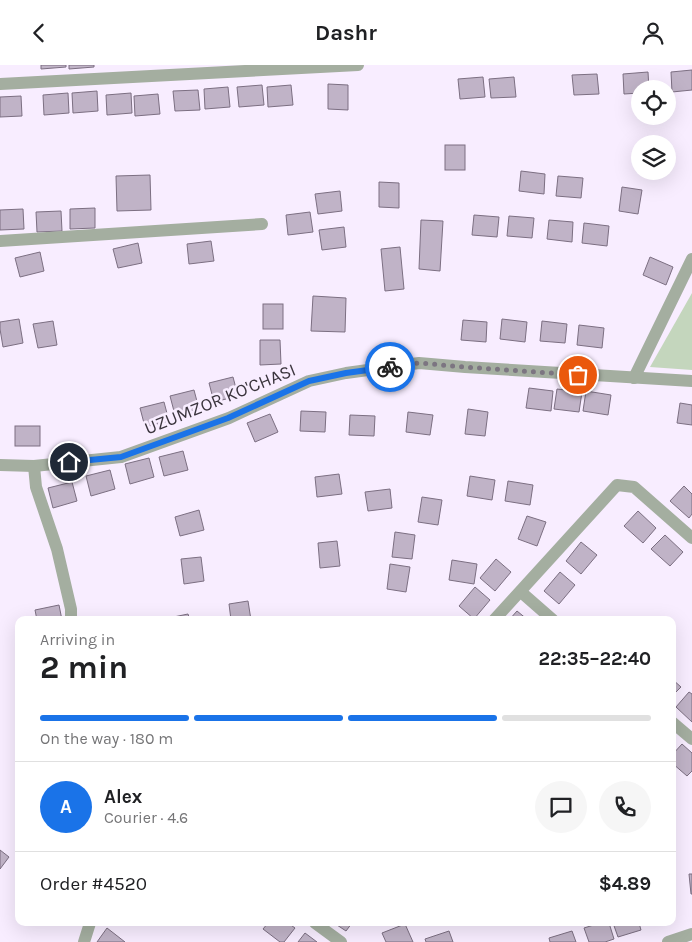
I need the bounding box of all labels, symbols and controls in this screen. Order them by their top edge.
icon: back [25,19,53,47]
icon: person [639,19,667,47]
text: Dashr [315,20,377,46]
map controls [631,80,676,180]
button: locate [631,80,676,125]
button: layers [631,135,676,180]
courier [365,342,415,392]
icon: bike [376,353,404,381]
pin [557,354,599,396]
street label: UZUMZOR KO'CHASI [141,359,299,439]
icon: bag [564,361,592,389]
pin [48,441,90,483]
icon: home [55,448,83,476]
text: Arriving in [40,630,115,649]
text: 22:35–22:40 [539,648,651,670]
text: 2 min [40,649,128,686]
text: On the way · 180 m [40,729,173,748]
button: chat [535,781,587,833]
button: phone [599,781,651,833]
text: Alex [104,786,142,808]
text: A [60,796,72,818]
text: Courier · 4.6 [104,808,188,827]
text: Order #4520 [40,873,147,895]
text: $4.89 [599,873,651,895]

